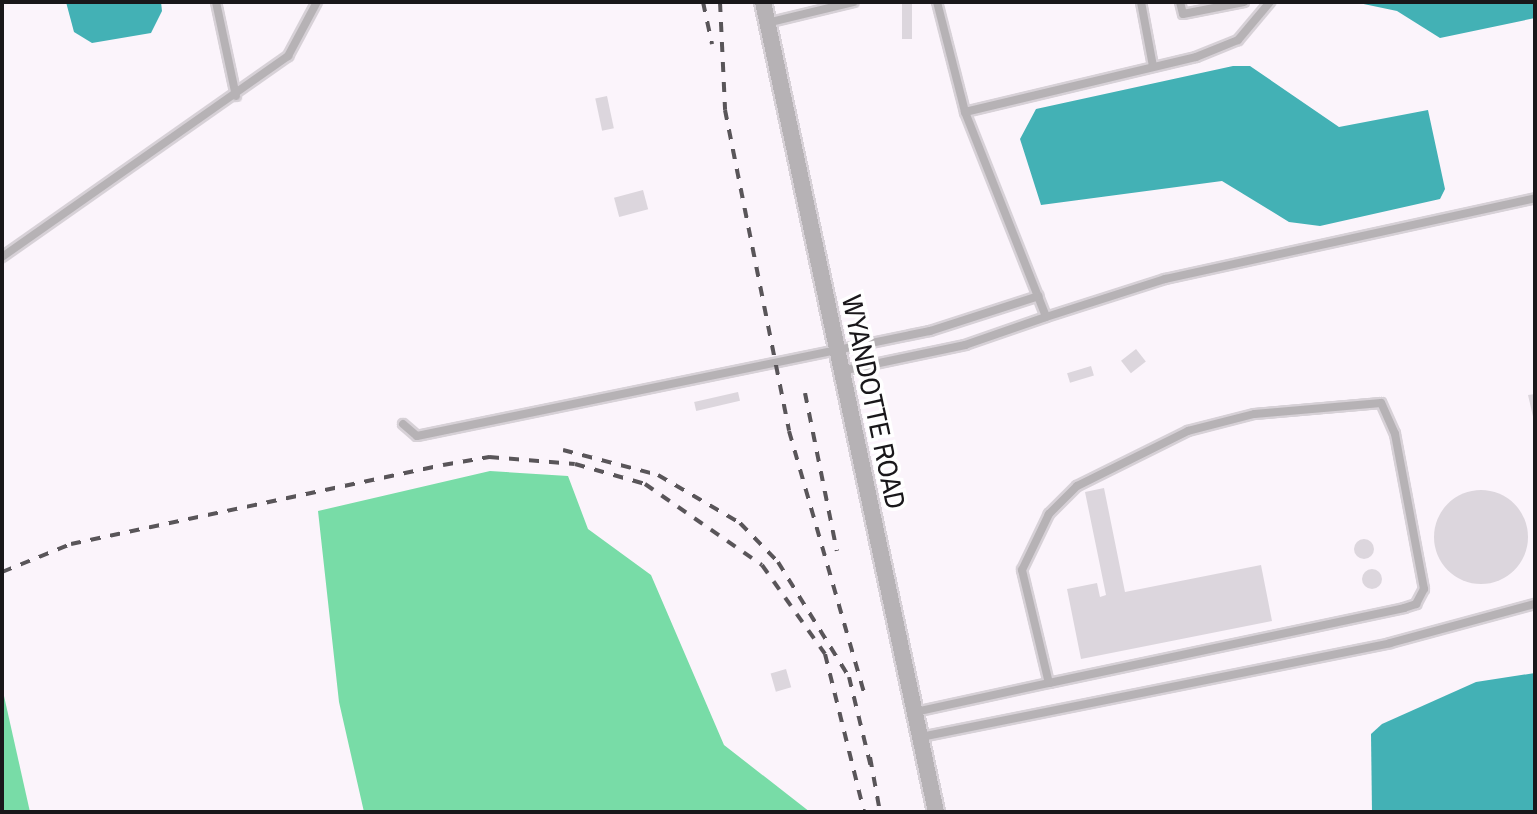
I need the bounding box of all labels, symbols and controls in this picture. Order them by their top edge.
street label: WYANDOTTE ROAD [835,292,913,512]

